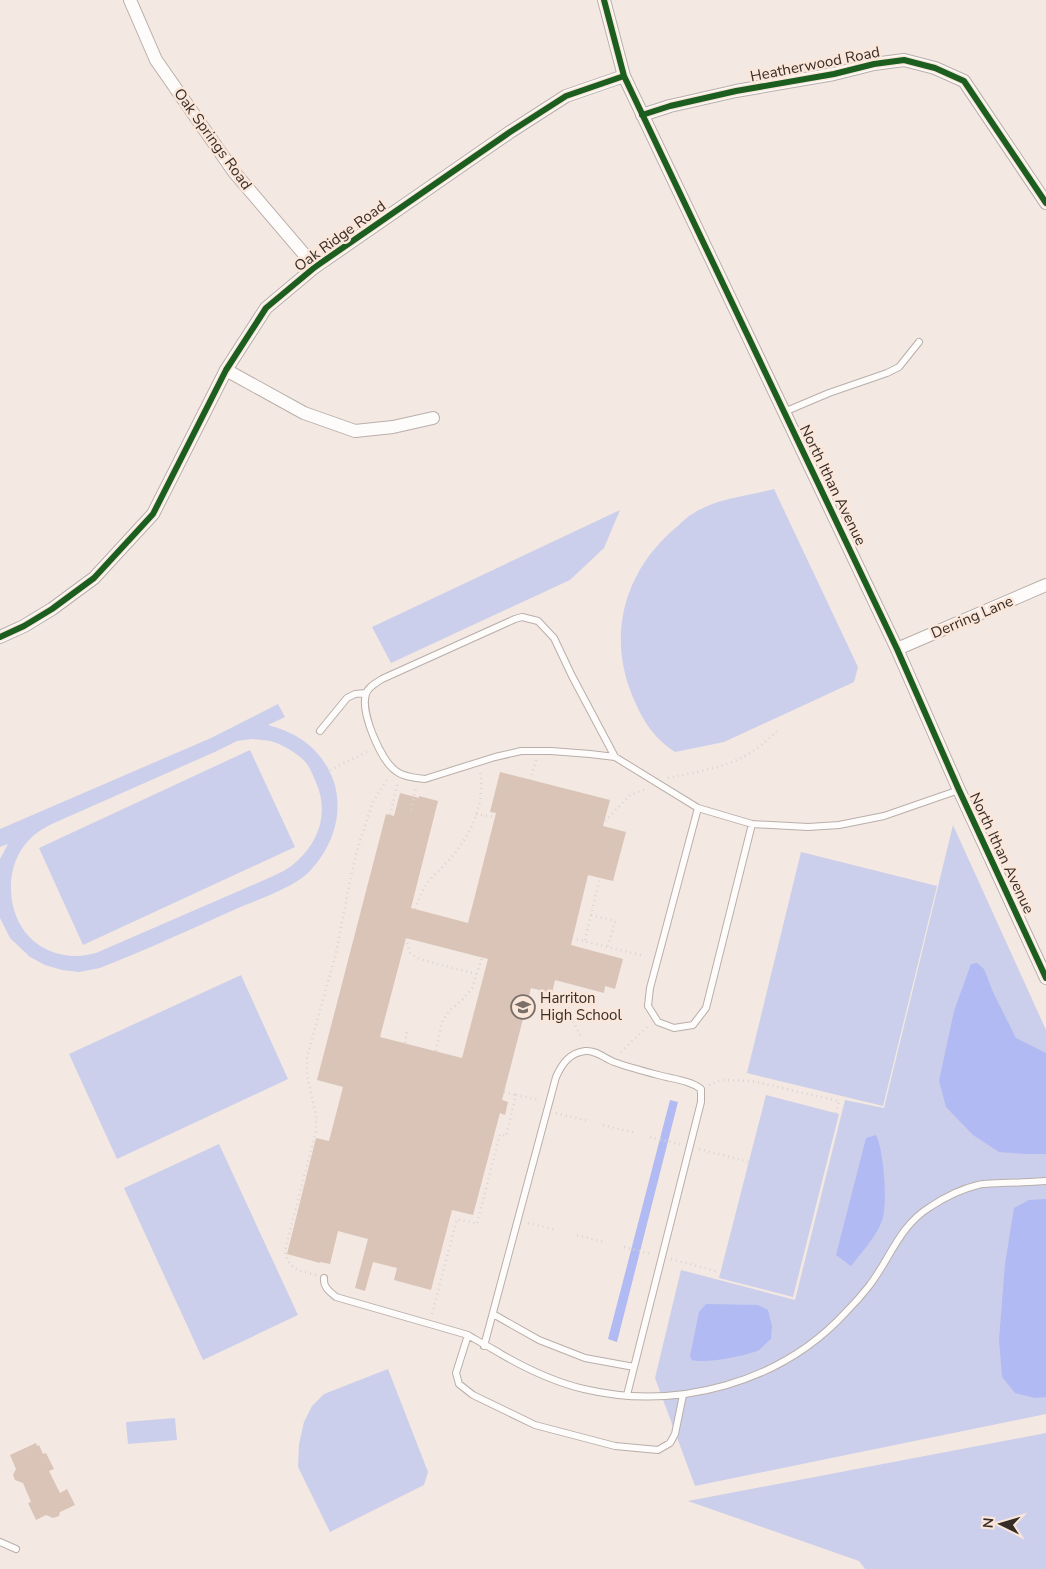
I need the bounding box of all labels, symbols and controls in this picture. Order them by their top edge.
street label: Heatherwood Road [748,42,882,86]
street label: Oak Springs Road [169,84,257,194]
street label: Oak Ridge Road [290,196,390,276]
street label: North Ithan Avenue [795,421,871,549]
street label: Derring Lane [928,591,1016,643]
street label: North Ithan Avenue [965,789,1039,917]
place label: Harriton High School [540,988,622,1025]
school or university icon: Harriton High School [510,994,536,1020]
north arrow [976,1499,1026,1549]
text: N [979,1517,998,1529]

